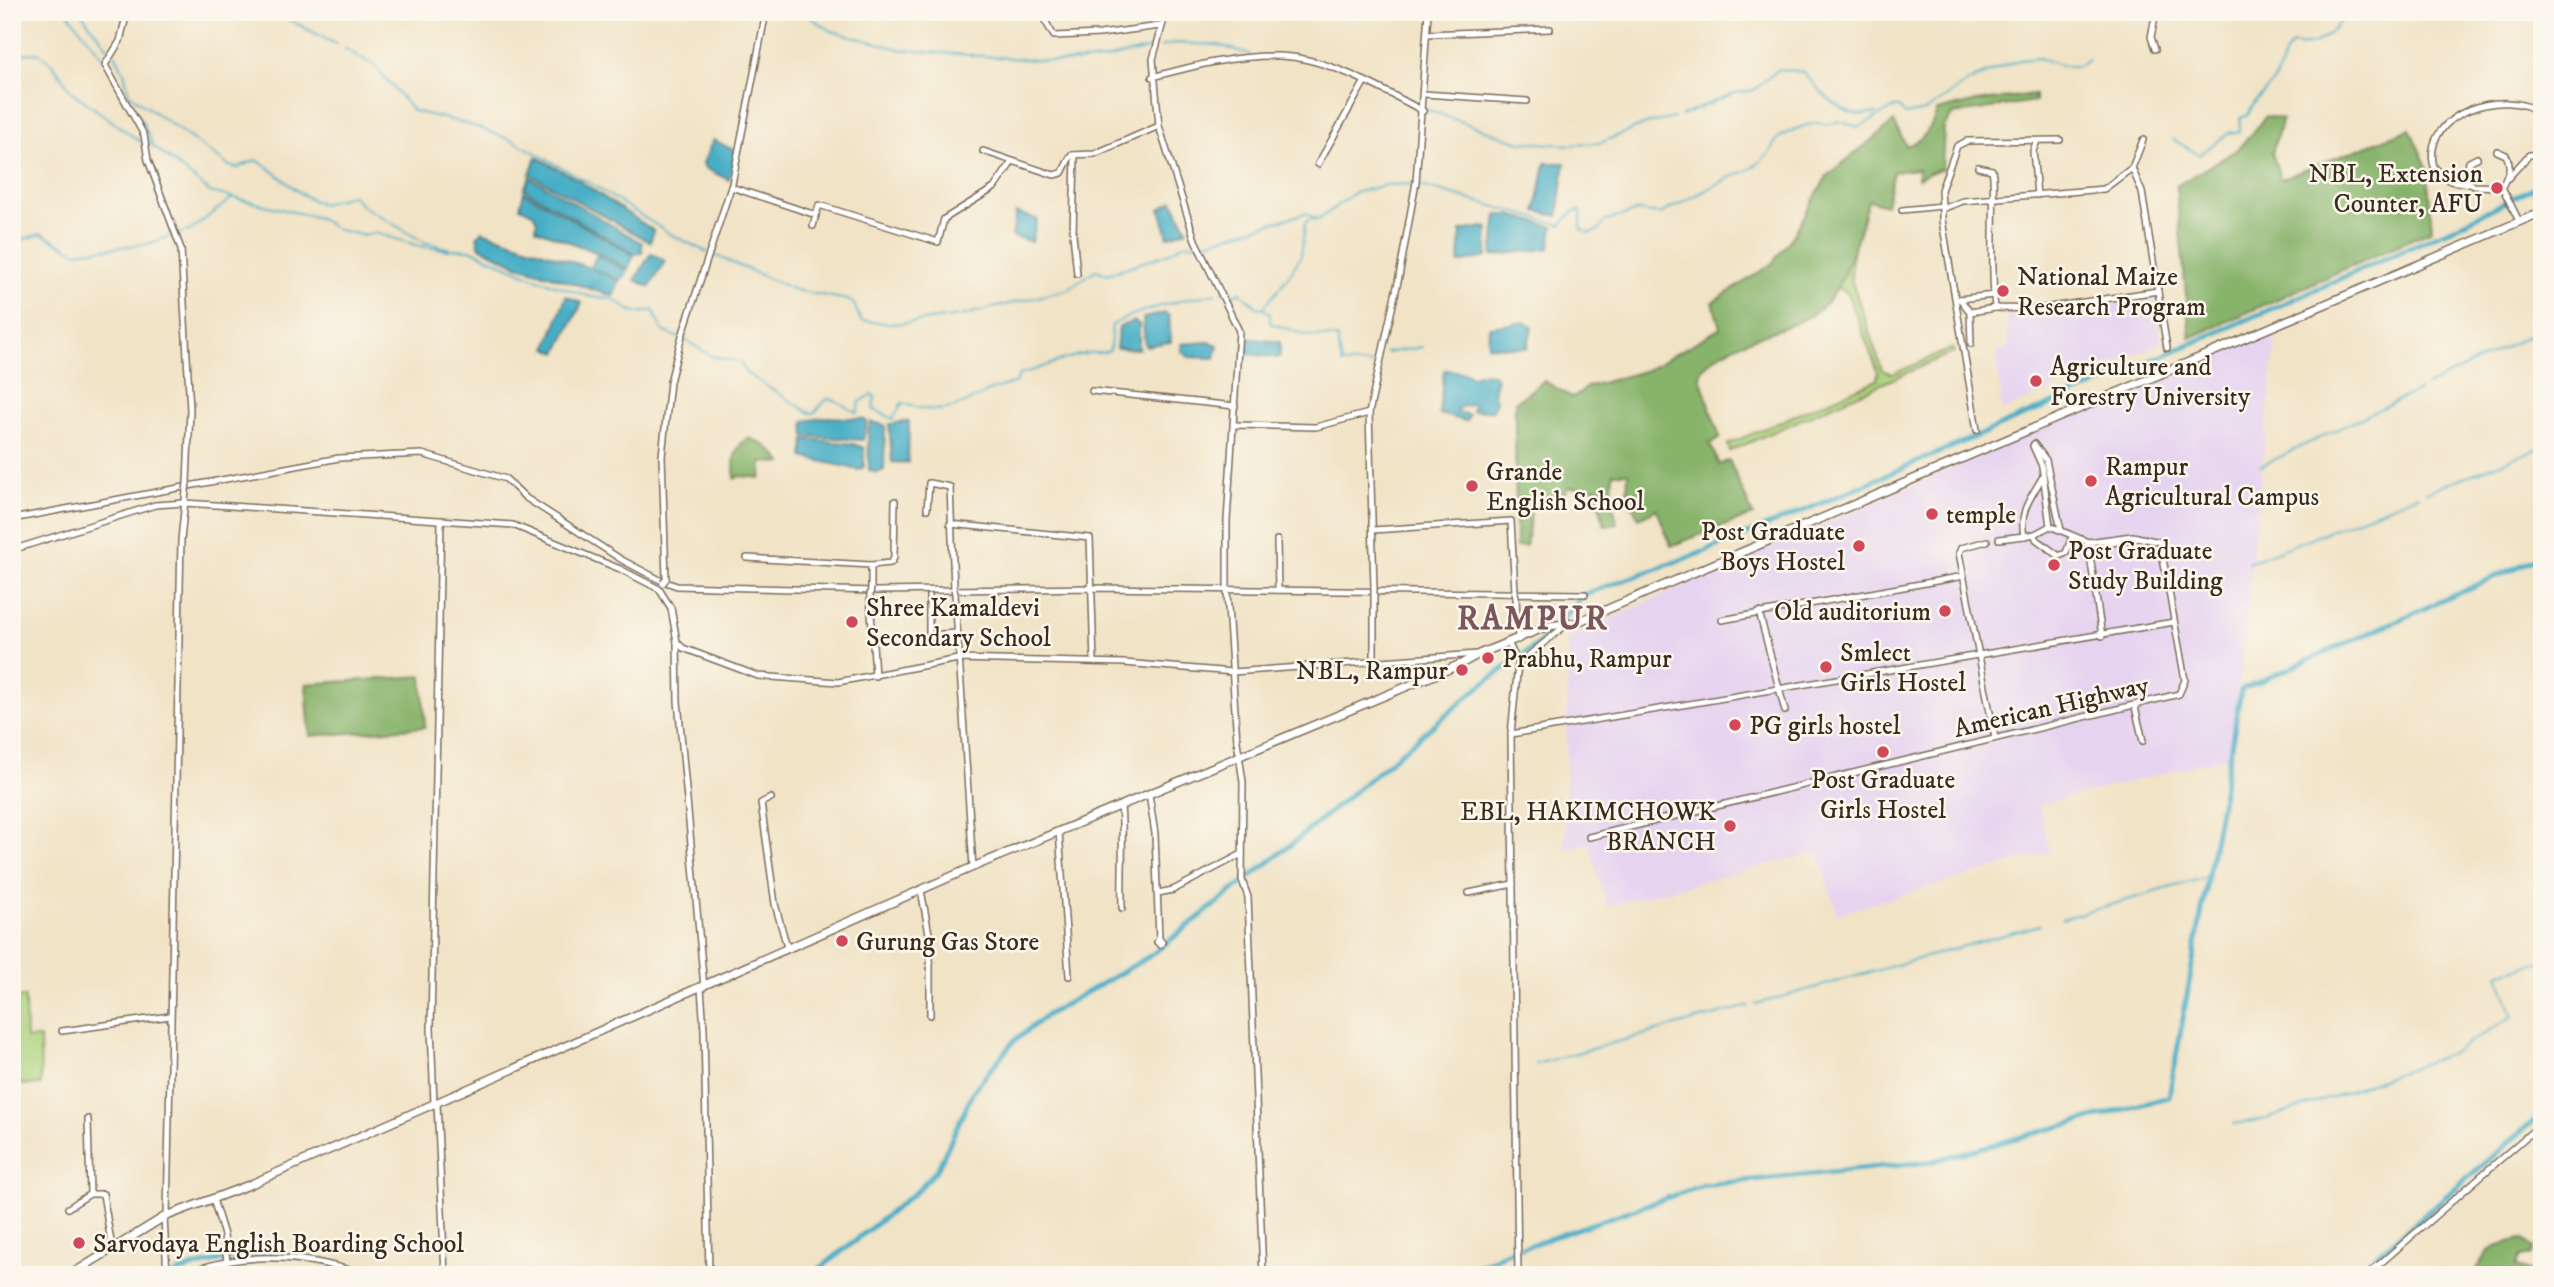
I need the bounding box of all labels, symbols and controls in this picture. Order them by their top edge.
place label: NBL, Extension Counter, AFU [2309,158,2483,221]
marker: NBL, Extension Counter, AFU [2489,180,2505,196]
place label: National Maize Research Program [2017,261,2206,324]
marker: National Maize Research Program [1995,283,2011,299]
place label: Agriculture and Forestry University [2050,351,2251,414]
marker: Agriculture and Forestry University [2028,373,2044,389]
place label: Rampur Agricultural Campus [2105,451,2319,514]
place label: Grande English School [1486,456,1645,519]
marker: Rampur Agricultural Campus [2083,473,2099,489]
marker: Grande English School [1464,478,1480,494]
place label: temple [1946,499,2016,532]
marker: temple [1924,506,1940,522]
place label: Post Graduate Boys Hostel [1701,516,1845,579]
place label: Post Graduate Study Building [2068,535,2223,598]
marker: Post Graduate Boys Hostel [1851,538,1867,554]
marker: Post Graduate Study Building [2046,557,2062,573]
place label: Shree Kamaldevi Secondary School [866,592,1051,655]
place label: Old auditorium [1774,596,1931,629]
district label: RAMPUR [1457,599,1609,640]
marker: Old auditorium [1937,603,1953,619]
marker: Shree Kamaldevi Secondary School [844,614,860,630]
place label: Smlect Girls Hostel [1840,637,1966,700]
place label: Prabhu, Rampur [1502,643,1672,676]
marker: Prabhu, Rampur [1480,650,1496,666]
place label: NBL, Rampur [1296,655,1448,688]
marker: Smlect Girls Hostel [1818,659,1834,675]
marker: NBL, Rampur [1454,662,1470,678]
street label: American Highway [1951,669,2153,746]
place label: PG girls hostel [1749,710,1901,743]
marker: PG girls hostel [1727,717,1743,733]
marker: Post Graduate Girls Hostel [1875,744,1891,760]
place label: Post Graduate Girls Hostel [1811,764,1955,827]
place label: EBL, HAKIMCHOWK BRANCH [1460,796,1717,859]
marker: EBL, HAKIMCHOWK BRANCH [1722,818,1738,834]
place label: Gurung Gas Store [856,926,1039,959]
marker: Gurung Gas Store [834,933,850,949]
place label: Sarvodaya English Boarding School [93,1228,464,1261]
marker: Sarvodaya English Boarding School [71,1235,87,1251]

